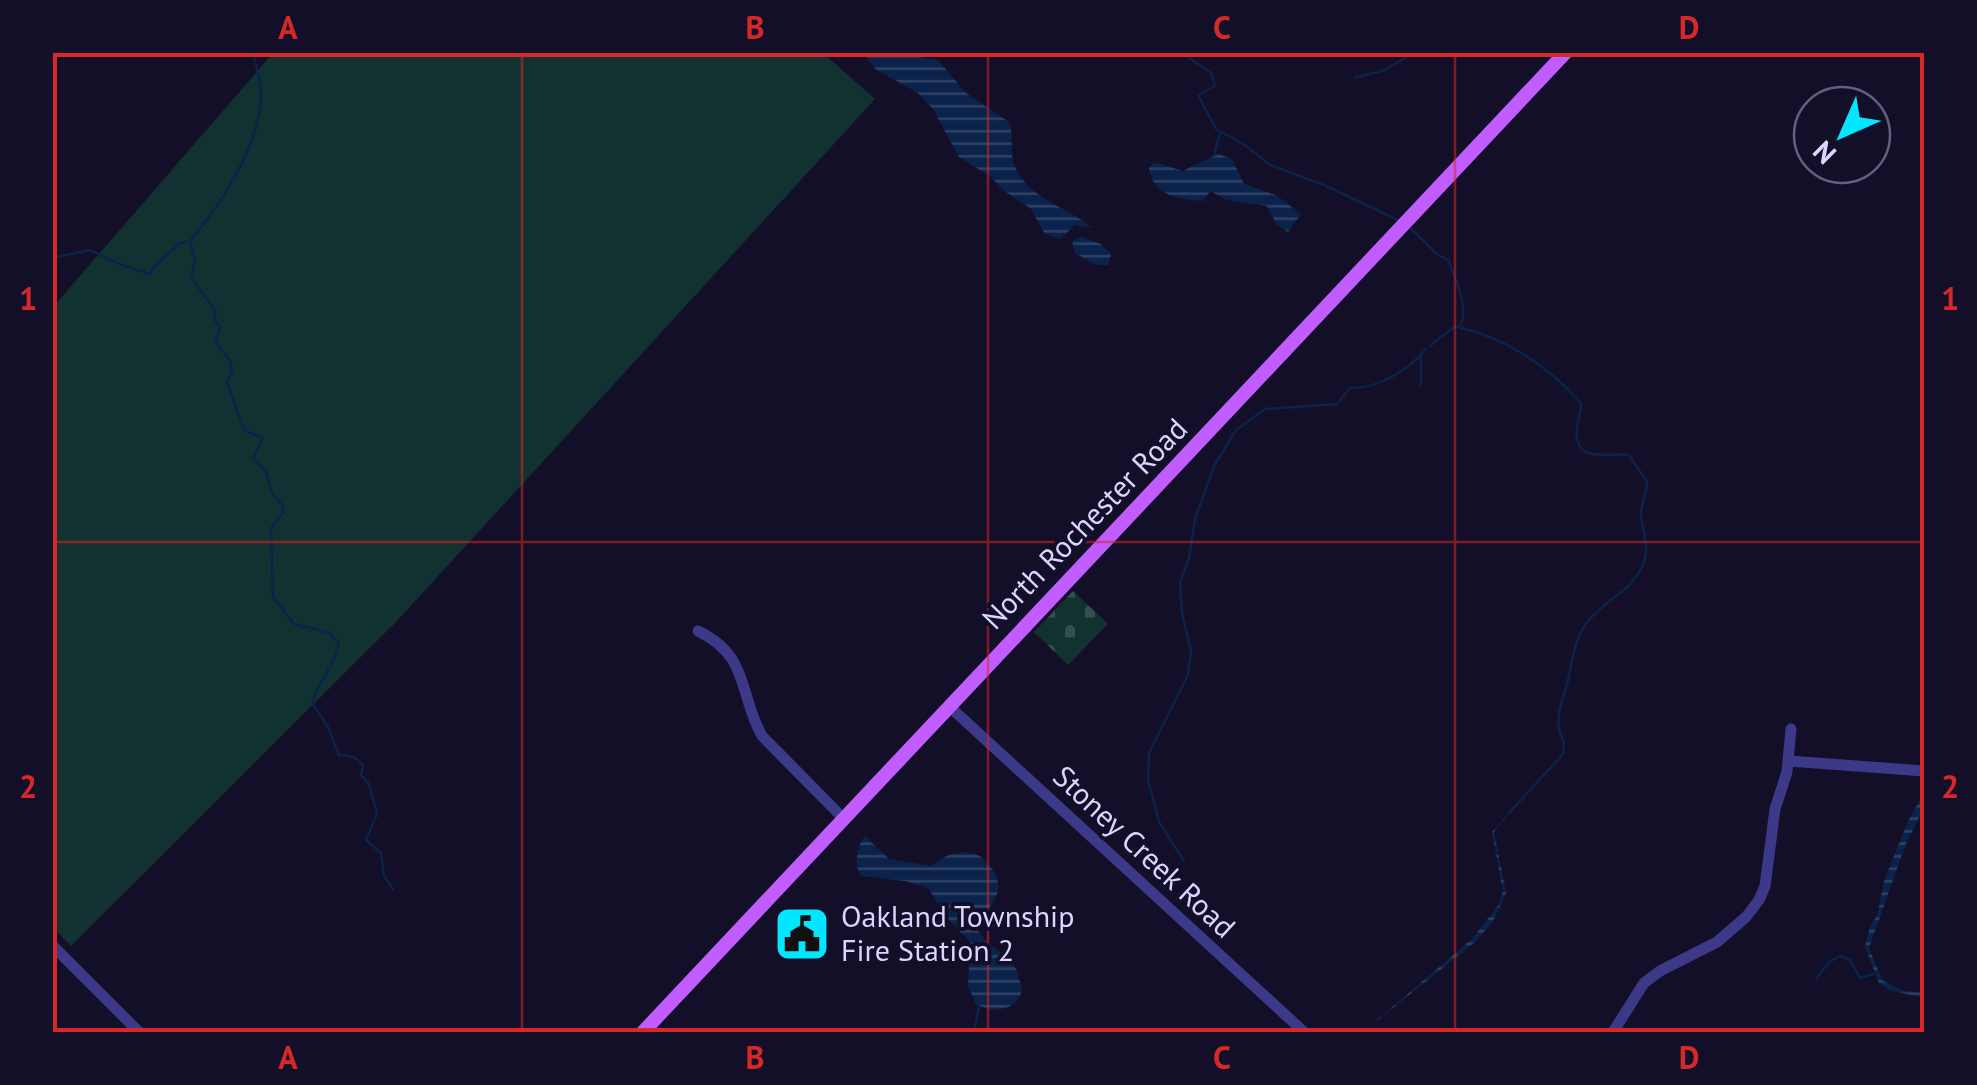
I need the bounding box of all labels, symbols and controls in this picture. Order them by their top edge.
text: A [278,6,298,48]
text: B [746,6,764,48]
text: C [1213,6,1231,48]
text: D [1679,6,1699,48]
north arrow [1792,85,1892,185]
text: N [1804,133,1844,173]
text: 1 [19,277,37,319]
text: 1 [1941,277,1959,319]
street label: North Rochester Road [973,409,1195,637]
street label: Stoney Creek Road [1046,756,1245,946]
text: 2 [19,765,37,807]
text: 2 [1941,765,1959,807]
place label: Oakland Township Fire Station 2 [841,896,1074,969]
public building icon: Oakland Township Fire Station 2 [772,904,832,964]
text: A [278,1036,298,1078]
text: B [746,1036,764,1078]
text: C [1213,1036,1231,1078]
text: D [1679,1036,1699,1078]

